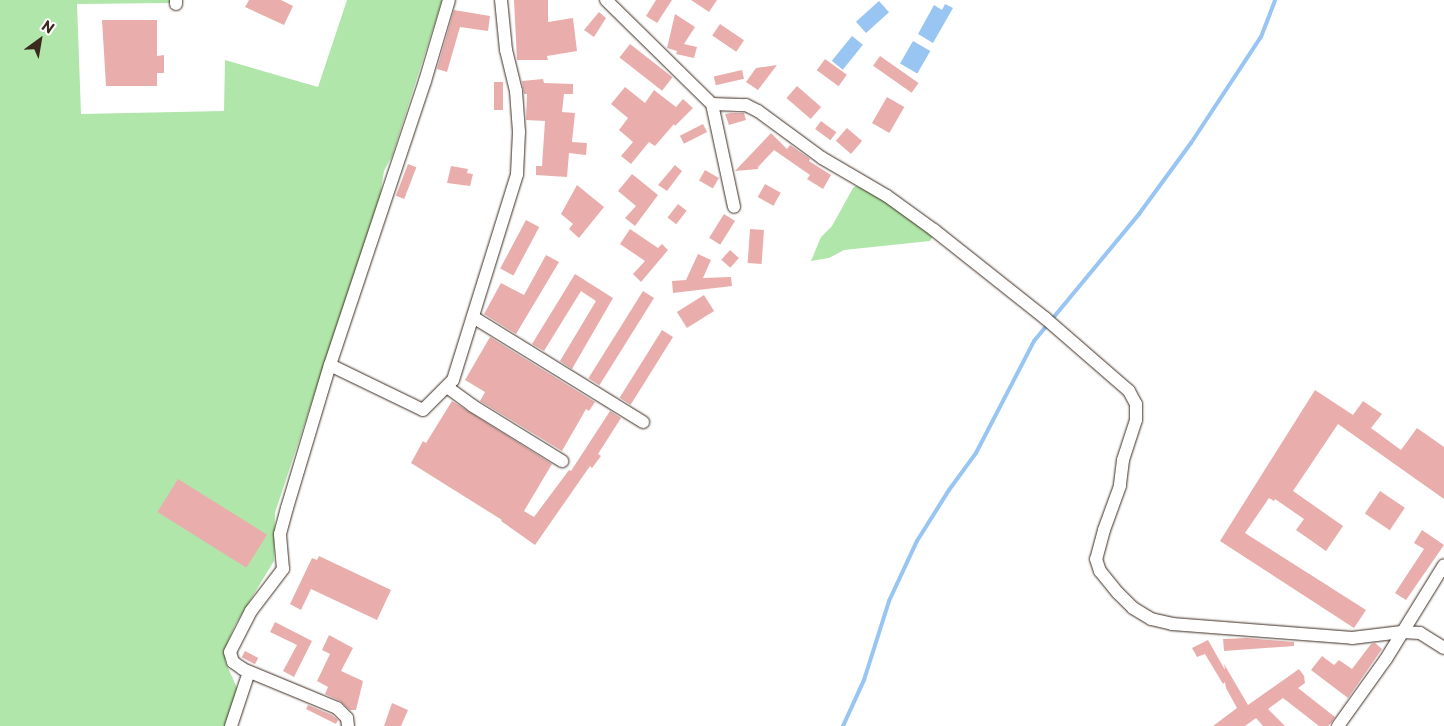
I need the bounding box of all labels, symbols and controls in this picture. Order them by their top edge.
north arrow [15,15,65,65]
text: N [38,15,58,39]

